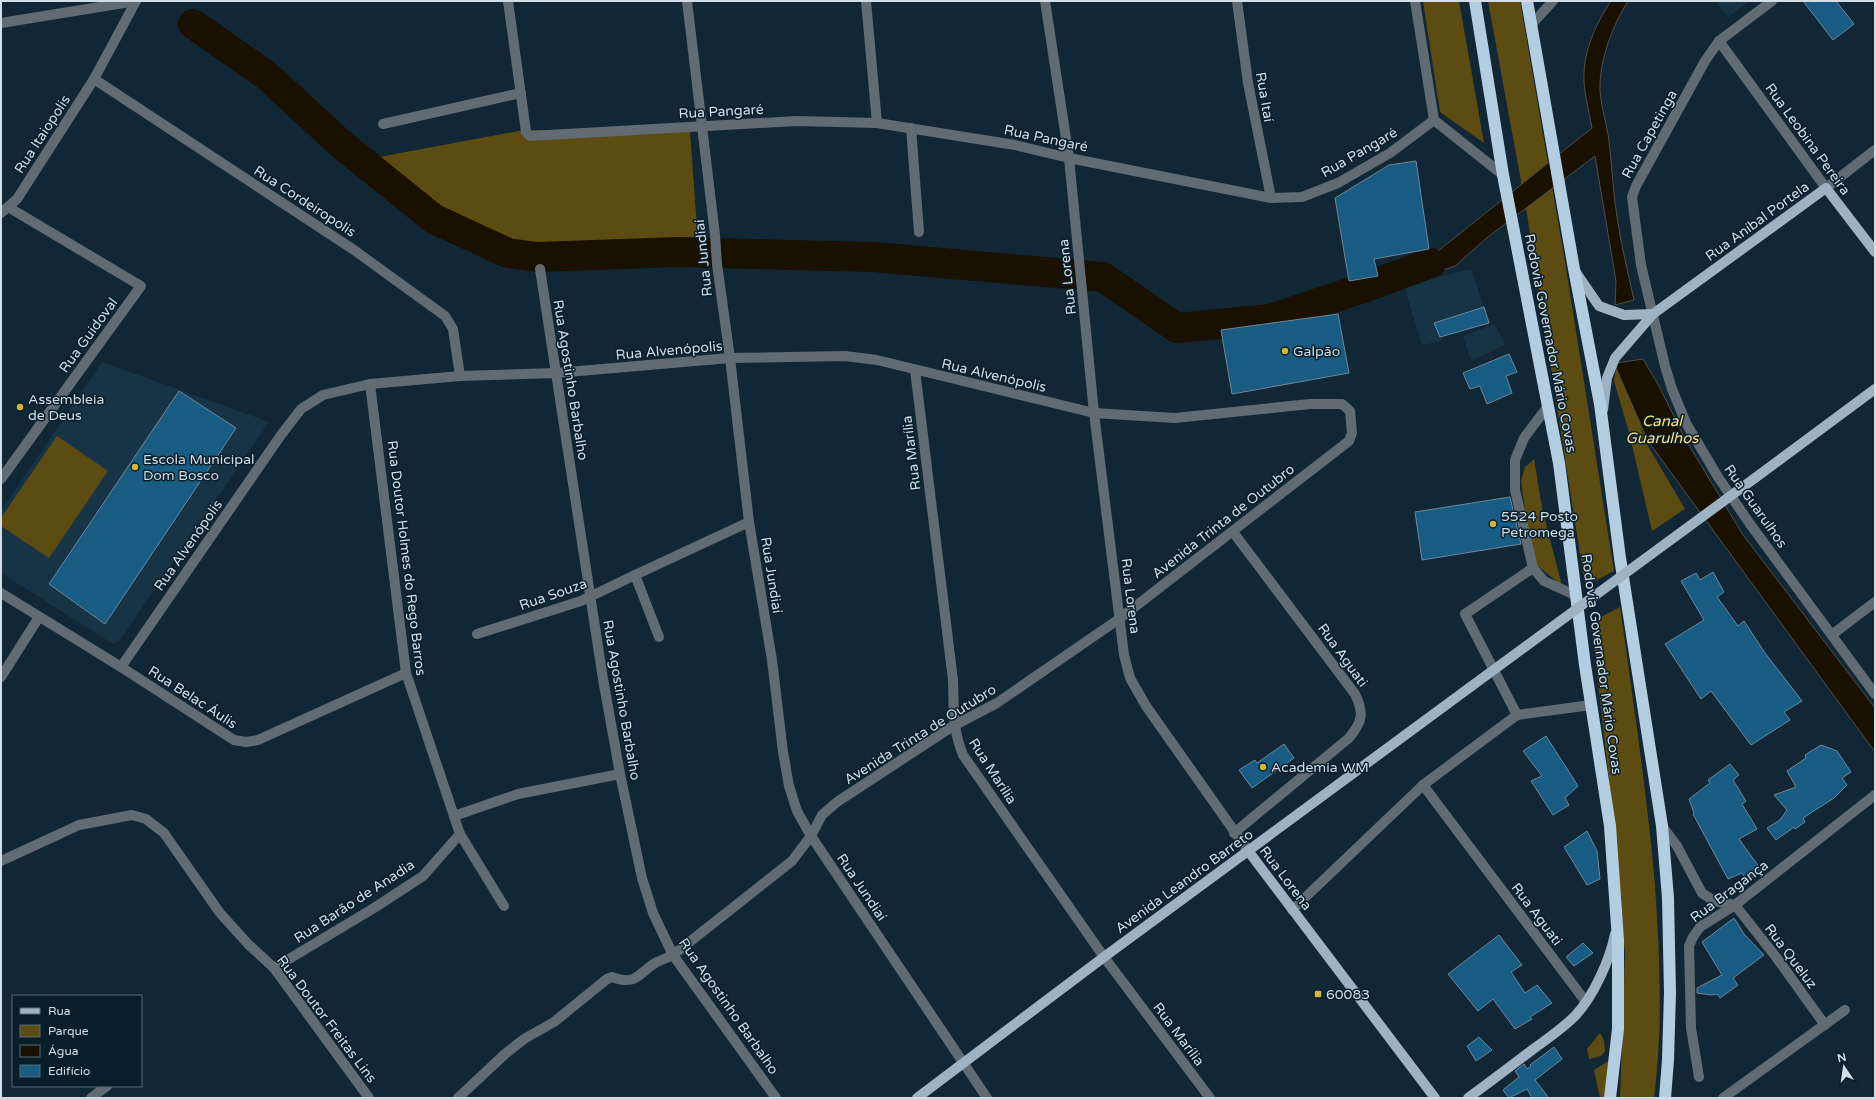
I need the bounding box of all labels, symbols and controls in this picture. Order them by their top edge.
street label: Rua Itaí [1252,71,1277,124]
street label: Rua Leobina Pereira [1761,80,1854,198]
street label: Rua Capetinga [1618,87,1681,181]
street label: Rua Itaiopolis [11,92,74,177]
street label: Rua Pangaré [678,101,764,122]
street label: Rua Pangaré [1002,121,1089,156]
street label: Rua Pangaré [1318,124,1400,181]
street label: Rua Cordeiropolis [251,162,359,241]
street label: Rua Aníbal Portela [1702,178,1812,265]
street label: Rua Jundiaí [691,218,716,297]
street label: Rodovia Governador Mário Covas [1521,232,1580,454]
street label: Rua Lorena [1055,238,1080,316]
street label: Rua Guidoval [55,294,121,376]
street label: Rua Agostinho Barbalho [549,299,592,462]
street label: Rua Alvenópolis [615,337,723,364]
place label: Galpão [1293,343,1340,360]
marker: Galpão [1280,346,1290,356]
street label: Rua Alvenópolis [940,355,1048,396]
place label: Assembleia de Deus [28,391,104,424]
marker: Assembleia de Deus [15,402,25,412]
water label: Canal Guarulhos [1626,412,1700,447]
street label: Rua Marília [898,415,925,491]
street label: Rua Doutor Holmes do Rego Barros [384,440,429,677]
place label: Escola Municipal Dom Bosco [143,451,255,484]
street label: Avenida Trinta de Outubro [1149,461,1298,582]
street label: Rua Guarulhos [1720,461,1791,552]
marker: Escola Municipal Dom Bosco [130,462,140,472]
street label: Rua Alvenópolis [151,496,226,594]
place label: 5524 Posto Petromega [1501,508,1578,541]
marker: 5524 Posto Petromega [1488,519,1498,529]
street label: Rua Jundiaí [757,536,786,615]
street label: Rodovia Governador Mário Covas [1578,553,1625,776]
street label: Rua Lorena [1117,557,1144,635]
street label: Rua Souza [517,575,589,614]
street label: Rua Agostinho Barbalho [599,619,644,782]
street label: Rua Aguati [1314,620,1371,690]
street label: Rua Belac Áulis [145,662,241,733]
street label: Avenida Trinta de Outubro [841,681,999,788]
street label: Rua Marília [965,735,1020,807]
place label: Academia WM [1271,759,1369,776]
marker: Academia WM [1258,762,1268,772]
street label: Avenida Leandro Barreto [1112,826,1256,937]
street label: Rua Lorena [1256,843,1315,914]
street label: Rua Jundiaí [833,850,891,924]
street label: Rua Barão de Anadia [291,856,418,947]
street label: Rua Bragança [1687,857,1772,926]
street label: Rua Aguati [1507,880,1566,949]
street label: Rua Queluz [1761,921,1820,992]
street label: Rua Agostinho Barbalho [675,935,782,1078]
street label: Rua Doutor Freitas Lins [273,952,380,1087]
place label: 60083 [1326,986,1370,1003]
marker: 60083 [1313,989,1323,999]
legend [12,995,142,1087]
street label: Rua Marília [1149,999,1208,1069]
text: Rua [48,1004,71,1018]
text: Parque [48,1024,89,1038]
text: Água [48,1044,78,1058]
north arrow [1824,1047,1864,1087]
text: N [1836,1050,1848,1065]
text: Edifício [48,1064,90,1078]

